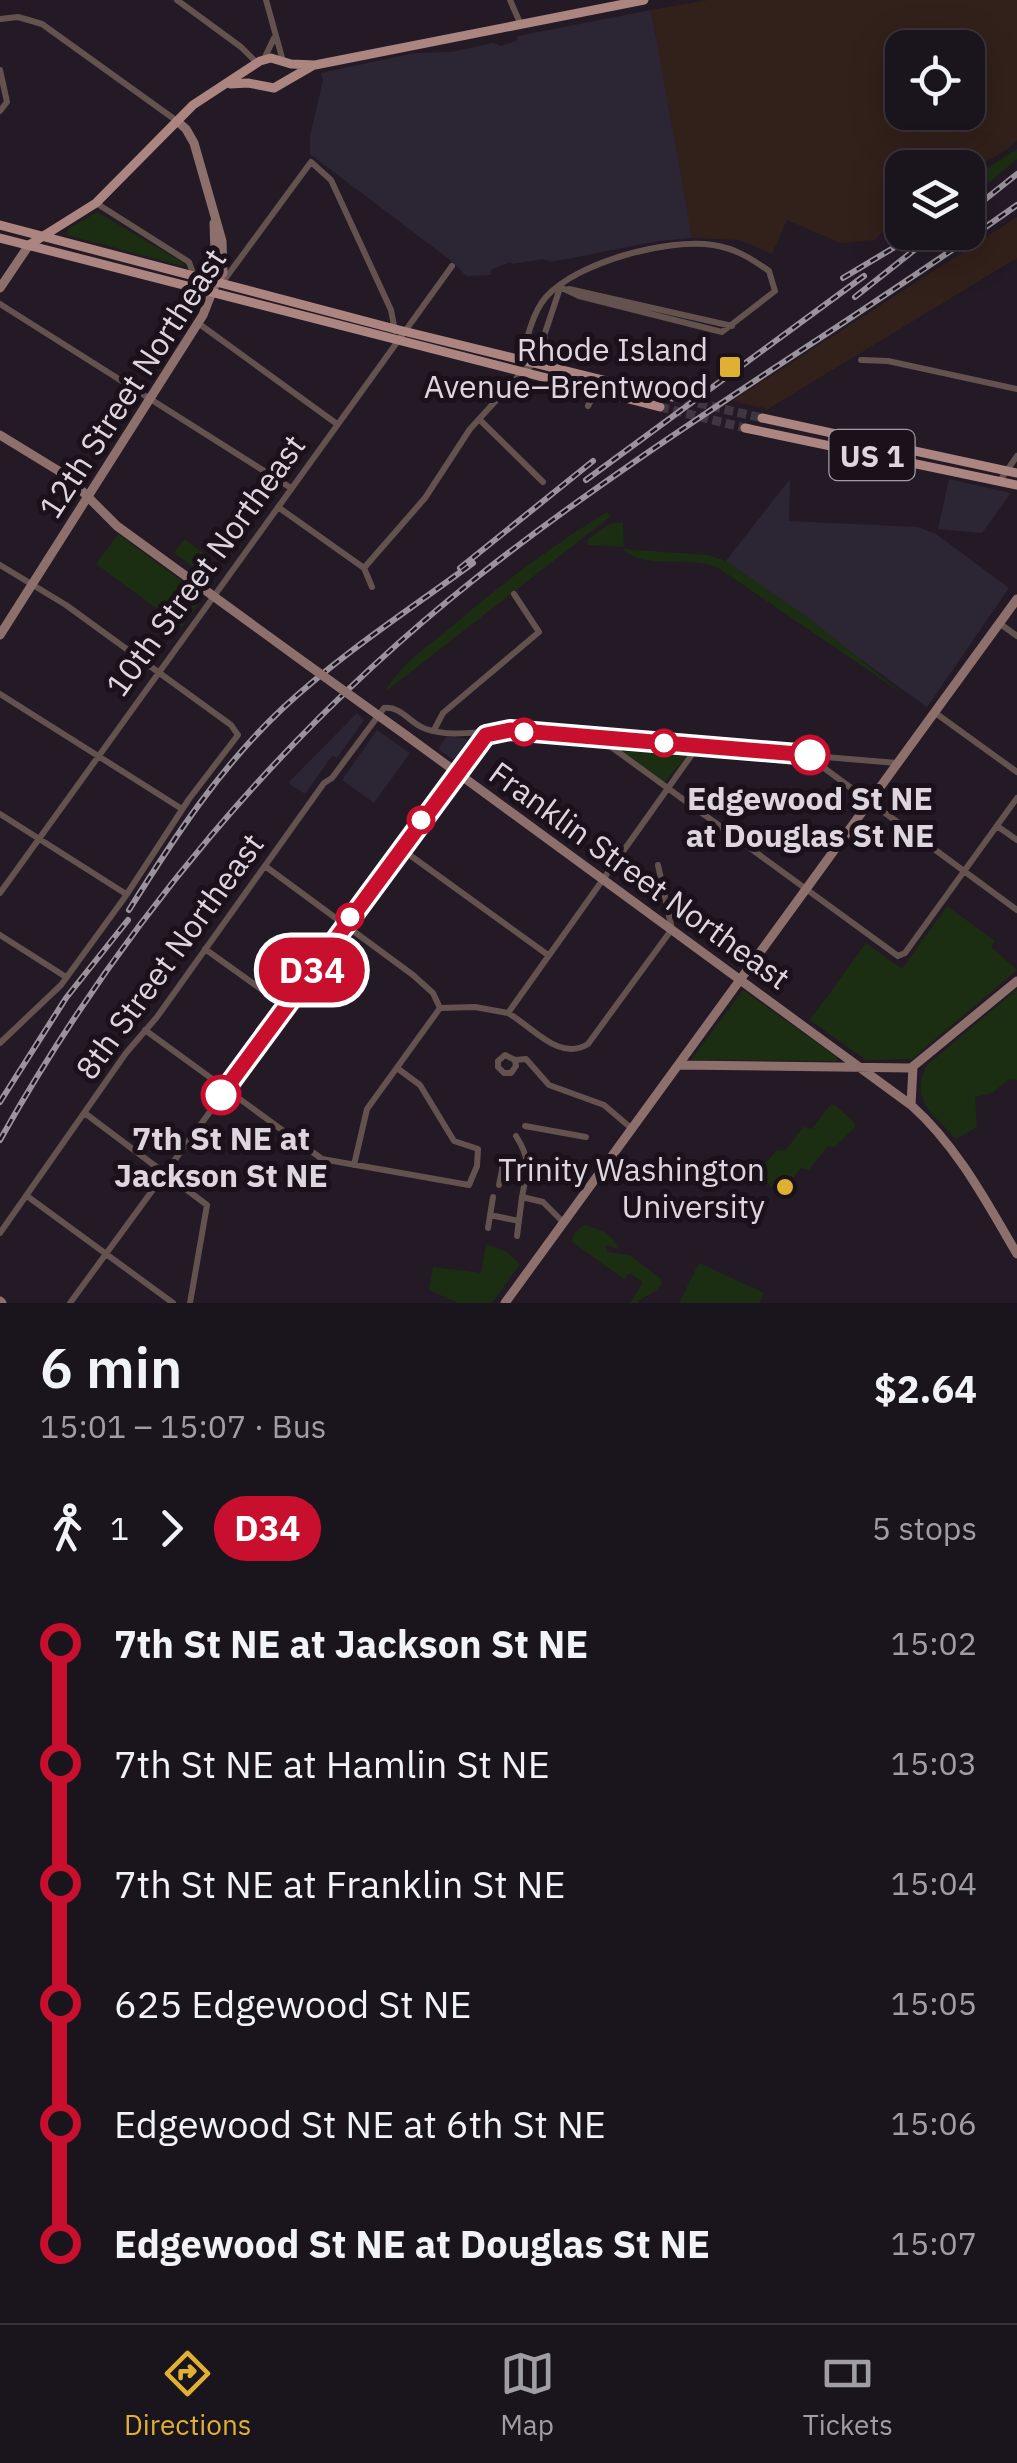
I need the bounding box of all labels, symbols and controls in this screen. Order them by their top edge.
map controls [885,30,985,250]
button: locate [885,30,985,130]
button: layers [885,150,985,250]
street label: 12th Street Northeast [29,240,235,526]
place label: Rhode Island Avenue–Brentwood [424,328,708,407]
marker: Rhode Island Avenue–Brentwood [717,354,743,380]
street label: 10th Street Northeast [96,426,314,704]
road number: US 1 [830,430,914,480]
unlabelled marker [511,719,537,745]
unlabelled marker [651,730,677,756]
marker: Edgewood St NE at Douglas St NE [791,736,829,774]
street label: Franklin Street Northeast [481,752,799,998]
place label: Edgewood St NE at Douglas St NE [686,777,934,856]
unlabelled marker [408,807,434,833]
street label: 8th Street Northeast [65,825,273,1087]
unlabelled marker [337,904,363,930]
line badge: D34 [254,938,370,1002]
text: D34 [279,947,345,993]
marker: 7th St NE at Jackson St NE [202,1076,240,1114]
place label: 7th St NE at Jackson St NE [114,1117,328,1196]
place label: Trinity Washington University [498,1148,765,1227]
marker: Trinity Washington University [774,1176,796,1198]
text: 6 min [40,1332,182,1403]
text: $2.64 [874,1364,977,1413]
text: 15:01 – 15:07 · Bus [40,1405,326,1447]
icon: walk [40,1501,95,1556]
icon: forward [144,1501,199,1556]
text: D34 [234,1505,301,1551]
text: 1 [110,1507,129,1549]
text: 5 stops [872,1507,977,1549]
text: 7th St NE at Jackson St NE [114,1619,588,1668]
text: 15:02 [891,1622,977,1664]
text: 7th St NE at Hamlin St NE [114,1739,550,1788]
text: 15:03 [891,1742,977,1784]
text: 7th St NE at Franklin St NE [114,1859,566,1908]
text: 15:04 [891,1862,977,1904]
text: 625 Edgewood St NE [114,1979,472,2028]
text: 15:05 [891,1982,977,2024]
text: Edgewood St NE at 6th St NE [114,2099,606,2148]
text: 15:06 [891,2102,977,2144]
text: Edgewood St NE at Douglas St NE [114,2219,710,2268]
text: 15:07 [891,2222,977,2264]
tab: Directions [124,2346,251,2443]
tab: Map [500,2346,555,2443]
tab: Tickets [803,2346,893,2443]

